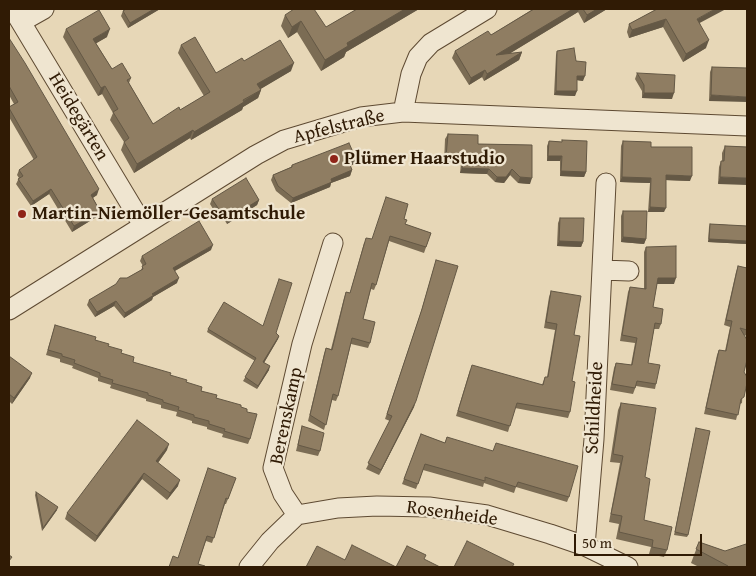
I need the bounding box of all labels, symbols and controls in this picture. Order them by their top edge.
street label: Heidegärten [43,69,113,165]
street label: Apfelstraße [291,105,387,149]
place label: Plümer Haarstudio [344,148,505,170]
marker: Plümer Haarstudio [328,153,340,165]
place label: Martin-Niemöller-Gesamtschule [32,203,305,225]
marker: Martin-Niemöller-Gesamtschule [16,208,28,220]
street label: Schildheide [581,361,609,455]
street label: Berenskamp [266,365,308,467]
street label: Rosenheide [405,496,499,532]
scale bar [576,524,704,556]
text: 50 m [582,532,612,553]

